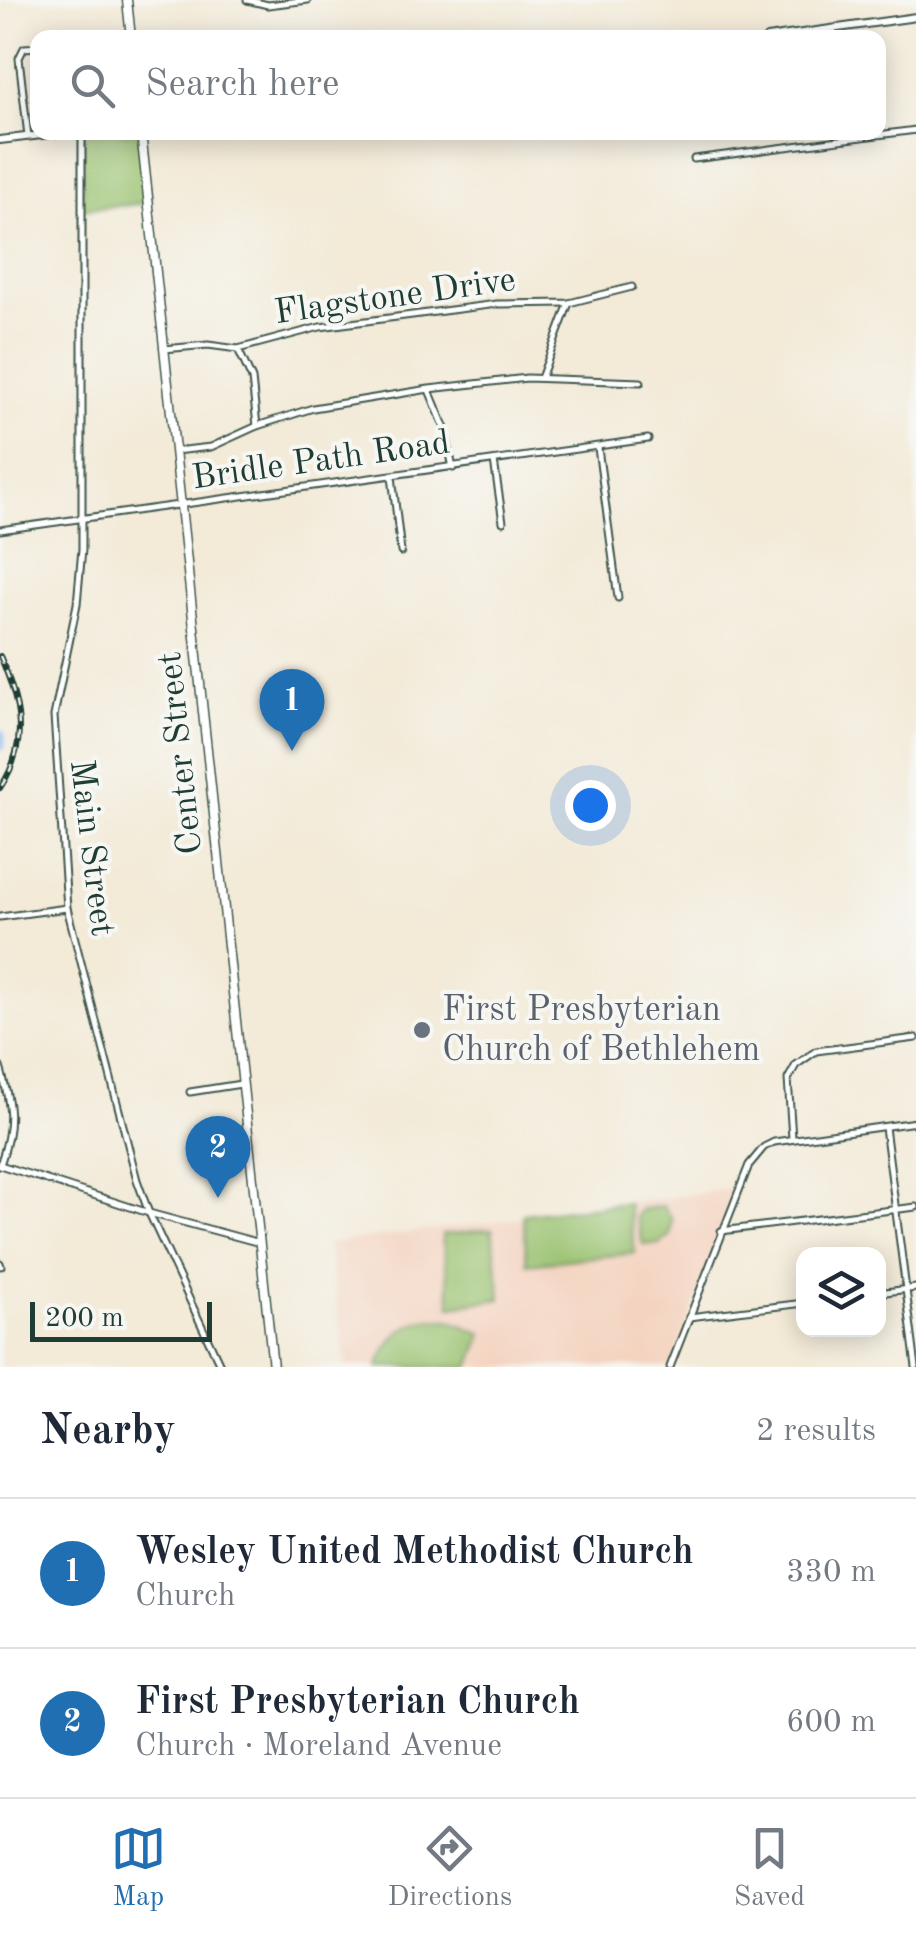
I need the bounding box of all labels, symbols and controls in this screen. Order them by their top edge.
search box [30,30,886,140]
icon: search [65,58,120,113]
text: Search here [145,66,340,104]
street label: Flagstone Drive [272,263,518,331]
street label: Bridle Path Road [190,426,452,496]
street label: Center Street [153,650,209,856]
pin: 1 [260,668,324,751]
street label: Main Street [63,758,119,938]
your location [565,780,616,831]
place label: First Presbyterian Church of Bethlehem [442,993,760,1068]
marker: First Presbyterian Church of Bethlehem [411,1019,433,1041]
pin: 2 [186,1116,250,1198]
map controls [796,1247,886,1337]
button: layers [796,1247,886,1337]
scale bar [30,1297,212,1342]
text: 200 m [45,1305,124,1333]
text: Nearby [40,1411,176,1453]
text: 2 results [756,1416,876,1448]
text: Wesley United Methodist Church [135,1534,693,1572]
text: 1 [63,1557,82,1589]
text: 330 m [786,1557,876,1589]
text: Church [135,1581,235,1613]
text: First Presbyterian Church [135,1684,580,1722]
text: 2 [63,1707,82,1739]
text: 600 m [786,1707,876,1739]
text: Church · Moreland Avenue [135,1731,502,1763]
tab: Map [111,1821,166,1916]
tab: Directions [388,1821,512,1916]
tab: Saved [734,1821,805,1916]

